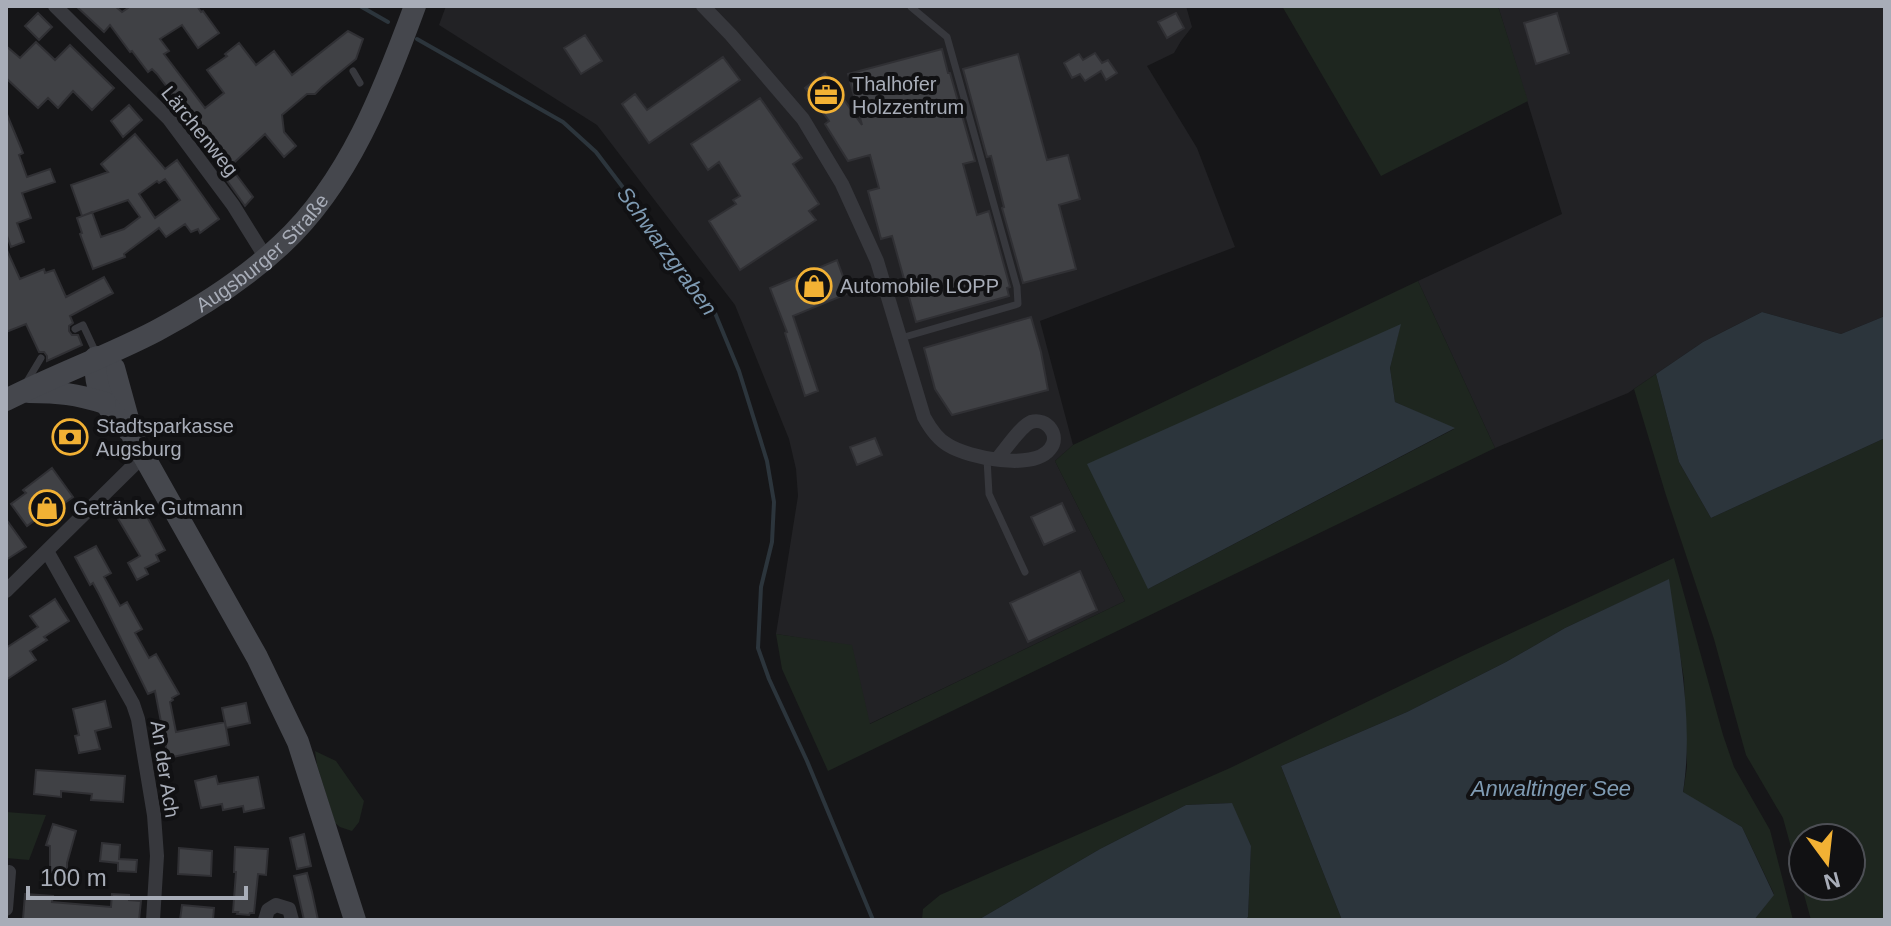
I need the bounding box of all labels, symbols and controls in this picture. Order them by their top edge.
place label: Thalhofer Holzzentrum [852,73,964,118]
office icon: Thalhofer Holzzentrum [807,76,845,114]
street label: Lärchenweg [157,82,243,180]
water label: Schwarzgraben [612,182,722,320]
street label: Augsburger Straße [192,190,333,316]
shop icon: Automobile LOPP [795,267,833,305]
place label: Automobile LOPP [840,275,999,297]
place label: Stadtsparkasse Augsburg [96,415,234,460]
bank icon: Stadtsparkasse Augsburg [51,418,89,456]
shop icon: Getränke Gutmann [28,489,66,527]
place label: Getränke Gutmann [73,497,243,519]
street label: An der Ach [146,719,184,819]
water label: Anwaltinger See [1469,776,1631,801]
north arrow [1787,822,1867,902]
scale bar [28,850,246,900]
text: 100 m [40,864,107,891]
text: N [1821,867,1843,895]

